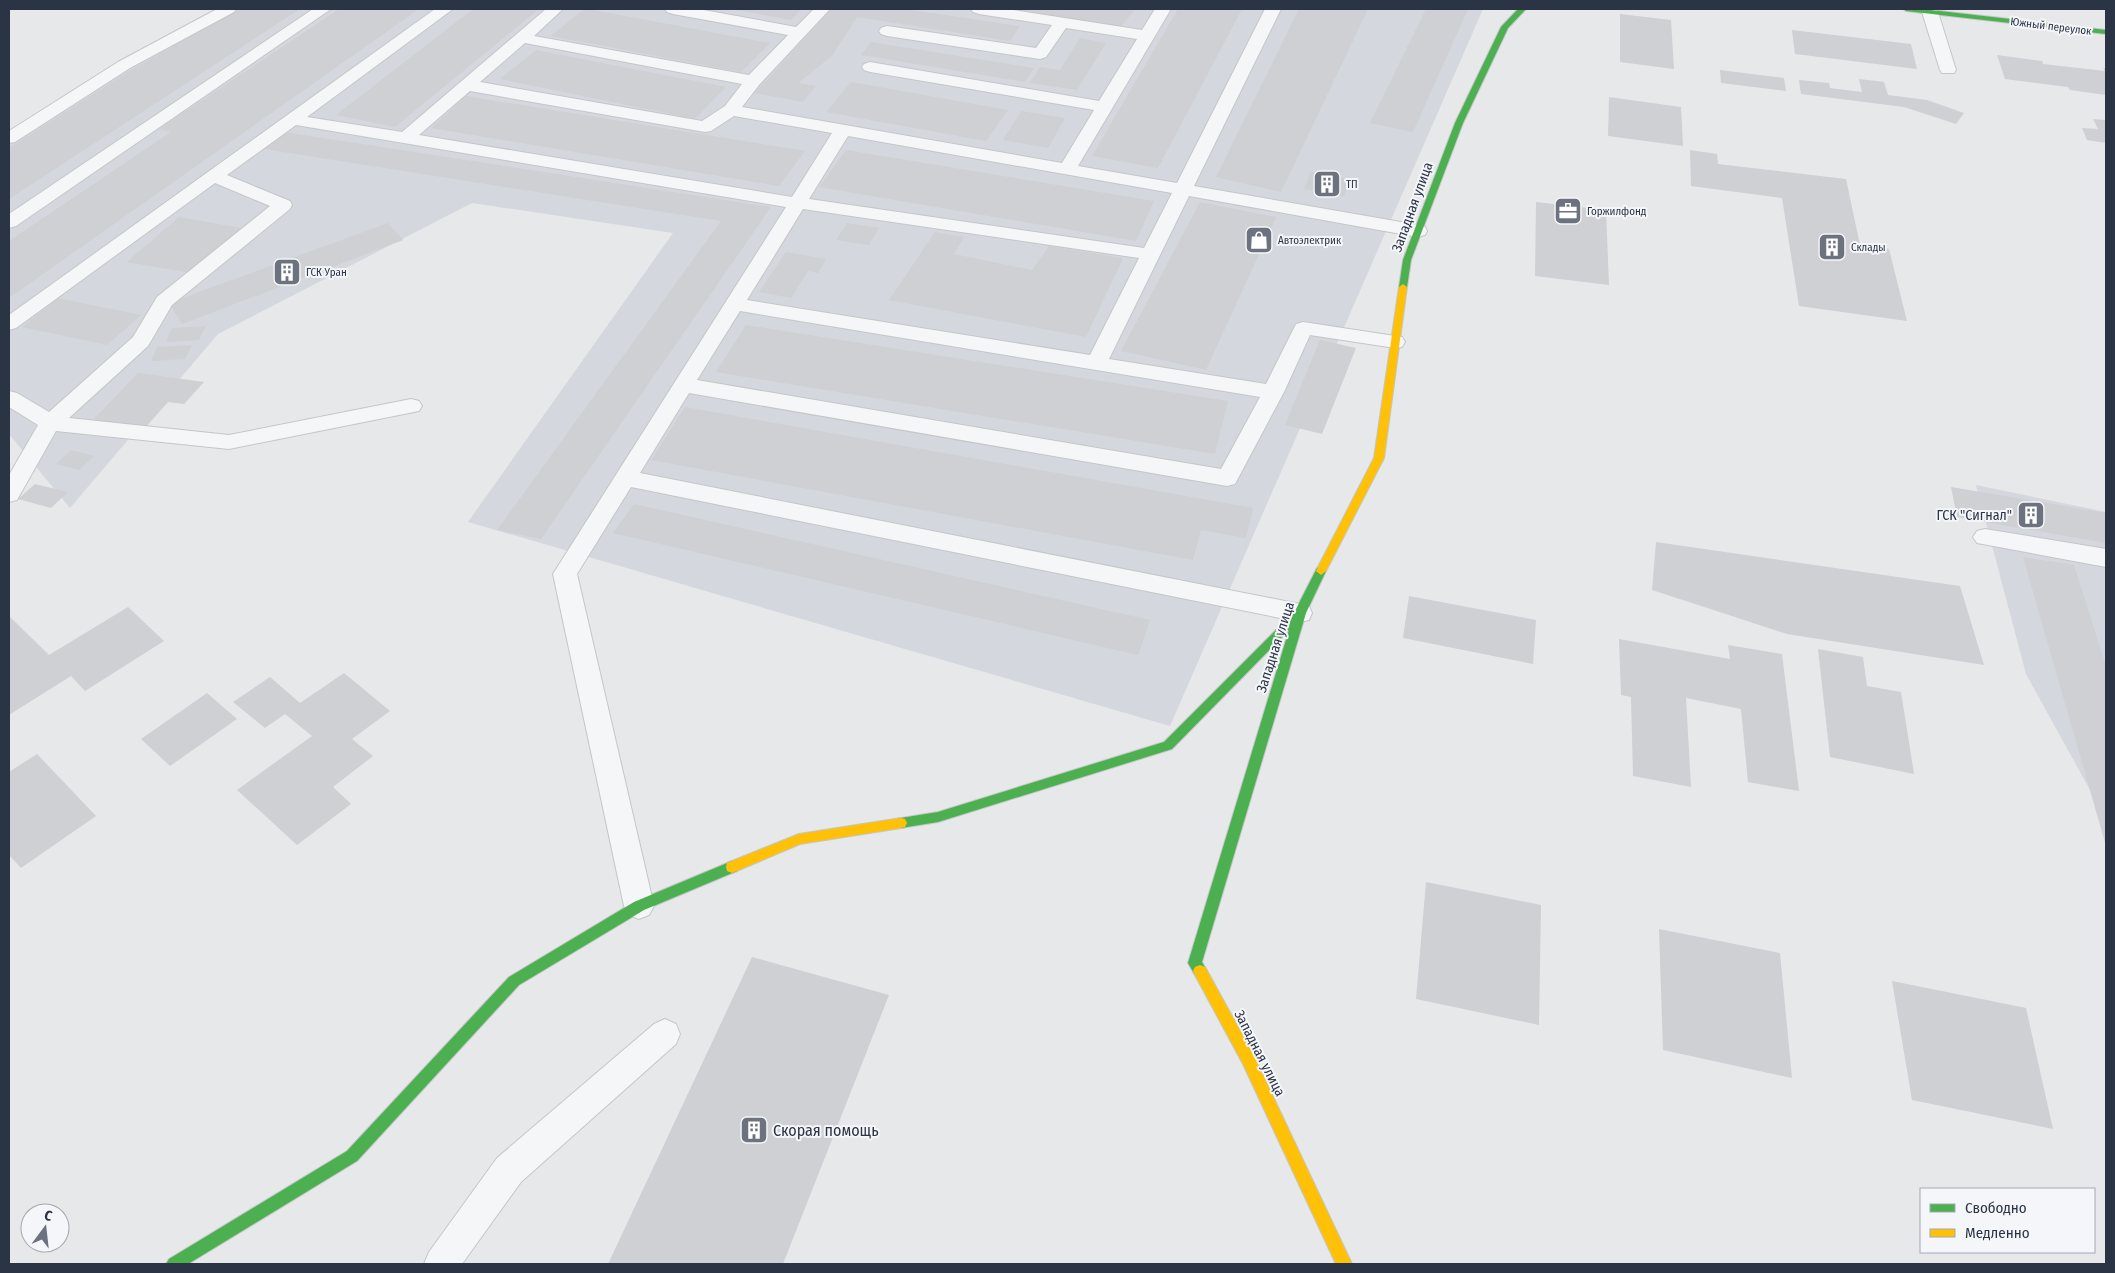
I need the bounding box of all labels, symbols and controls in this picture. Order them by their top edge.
street label: Южный переулок [2010,15,2093,38]
street label: Западная улица [1388,160,1437,254]
building icon: ТП [1312,169,1342,199]
place label: ТП [1346,178,1358,191]
office icon: Горжилфонд [1553,196,1583,226]
place label: Горжилфонд [1587,205,1647,218]
shop icon: Автоэлектрик [1244,225,1274,255]
building icon: Склады [1817,232,1847,262]
place label: Автоэлектрик [1278,234,1342,247]
place label: Склады [1851,241,1886,254]
building icon: ГСК Уран [272,257,302,287]
place label: ГСК Уран [306,266,347,279]
building icon: ГСК "Сигнал" [2016,500,2046,530]
place label: ГСК "Сигнал" [1937,507,2012,524]
street label: Западная улица [1253,599,1298,695]
street label: Западная улица [1231,1007,1289,1099]
building icon: Скорая помощь [739,1115,769,1145]
place label: Скорая помощь [773,1121,879,1140]
legend [1920,1188,2095,1253]
text: Свободно [1965,1199,2027,1217]
north arrow [20,1203,70,1253]
text: С [42,1207,55,1225]
text: Медленно [1965,1224,2030,1242]

